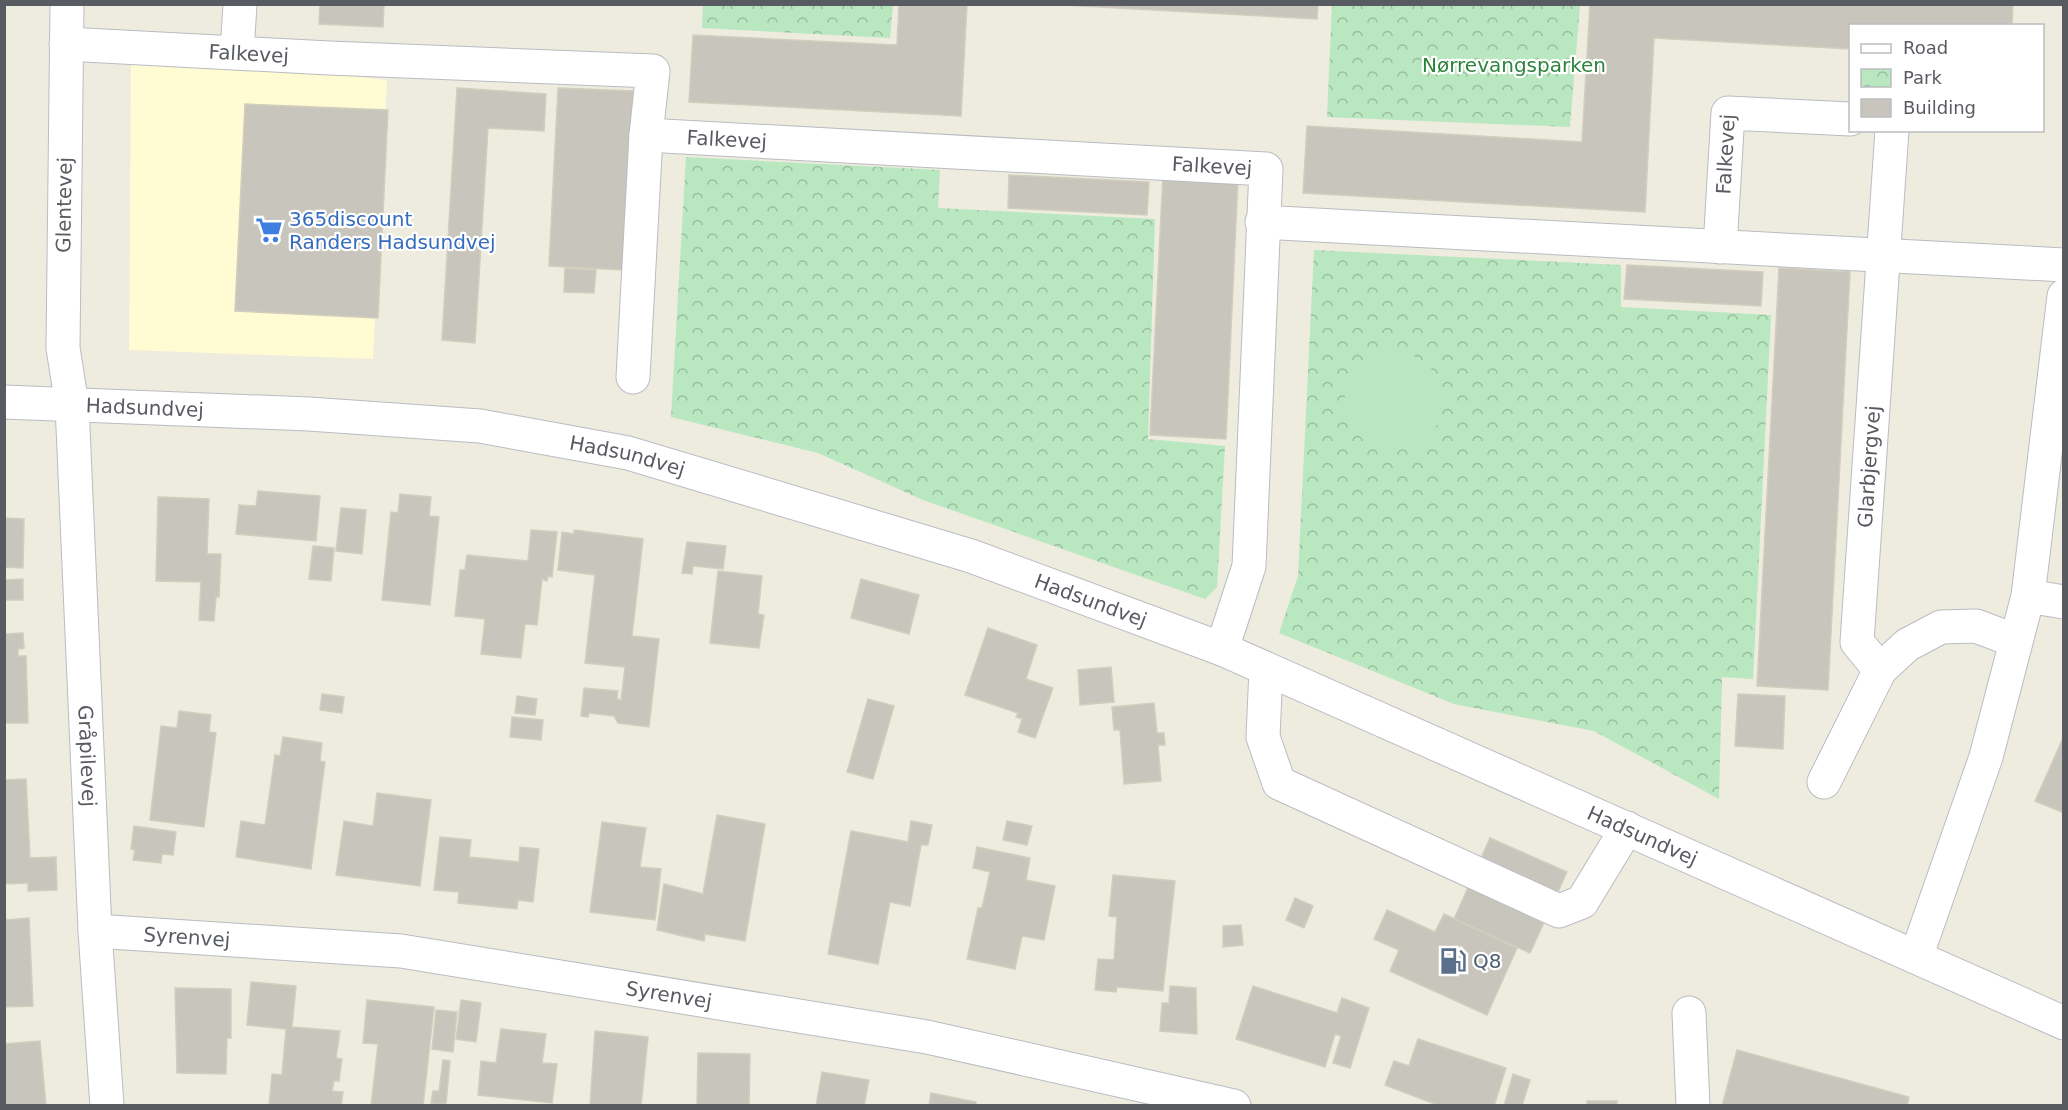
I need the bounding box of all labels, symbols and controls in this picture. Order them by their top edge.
legend [1849,24,2044,132]
text: Road [1903,37,1948,58]
street label: Falkevej [208,40,290,68]
park label: Nørrevangsparken [1422,53,1606,77]
text: Park [1903,67,1942,88]
text: Building [1903,97,1976,118]
street label: Falkevej [1711,113,1740,195]
street label: Falkevej [686,125,768,154]
street label: Falkevej [1171,152,1253,180]
street label: Glentevej [51,157,77,253]
place label: 365discount Randers Hadsundvej [289,207,496,254]
supermarket icon: 365discount Randers Hadsundvej [254,215,284,245]
street label: Hadsundvej [85,393,204,422]
street label: Glarbjergvej [1853,405,1885,529]
street label: Hadsundvej [568,431,688,481]
street label: Hadsundvej [1031,569,1150,632]
street label: Gråpilevej [73,705,102,807]
street label: Hadsundvej [1584,801,1701,871]
street label: Syrenvej [143,922,231,952]
fuel station icon: Q8 [1438,946,1468,976]
place label: Q8 [1473,949,1501,973]
street label: Syrenvej [624,976,714,1014]

